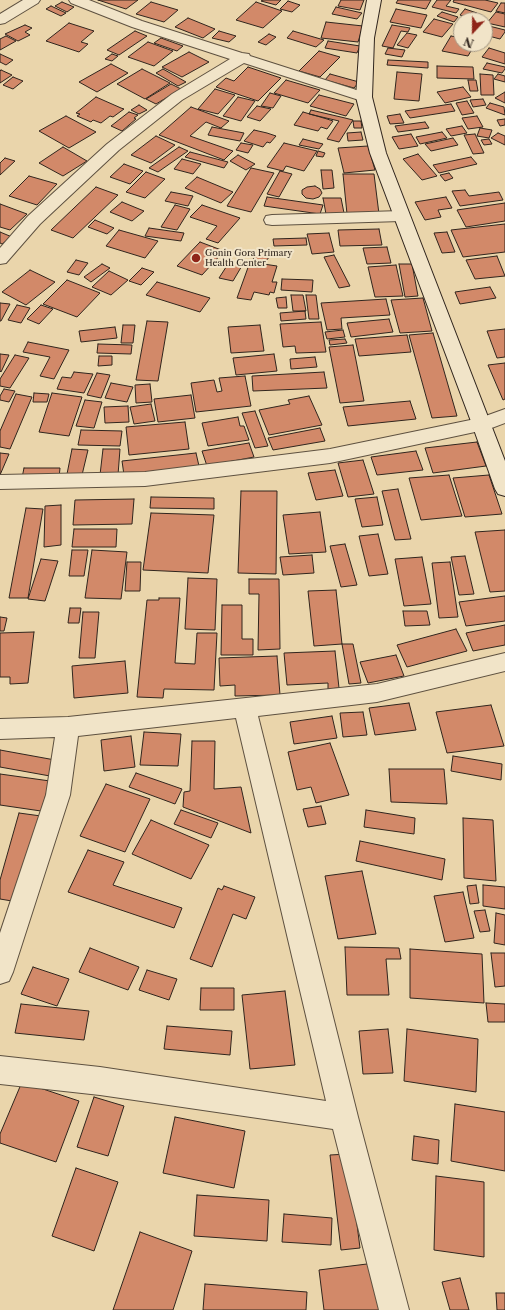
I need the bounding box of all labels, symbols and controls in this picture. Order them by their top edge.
north arrow [453,12,493,52]
text: N [462,34,476,50]
place label: Gonin Gora Primary Health Center [205,248,292,269]
marker: Gonin Gora Primary Health Center [190,252,202,264]

